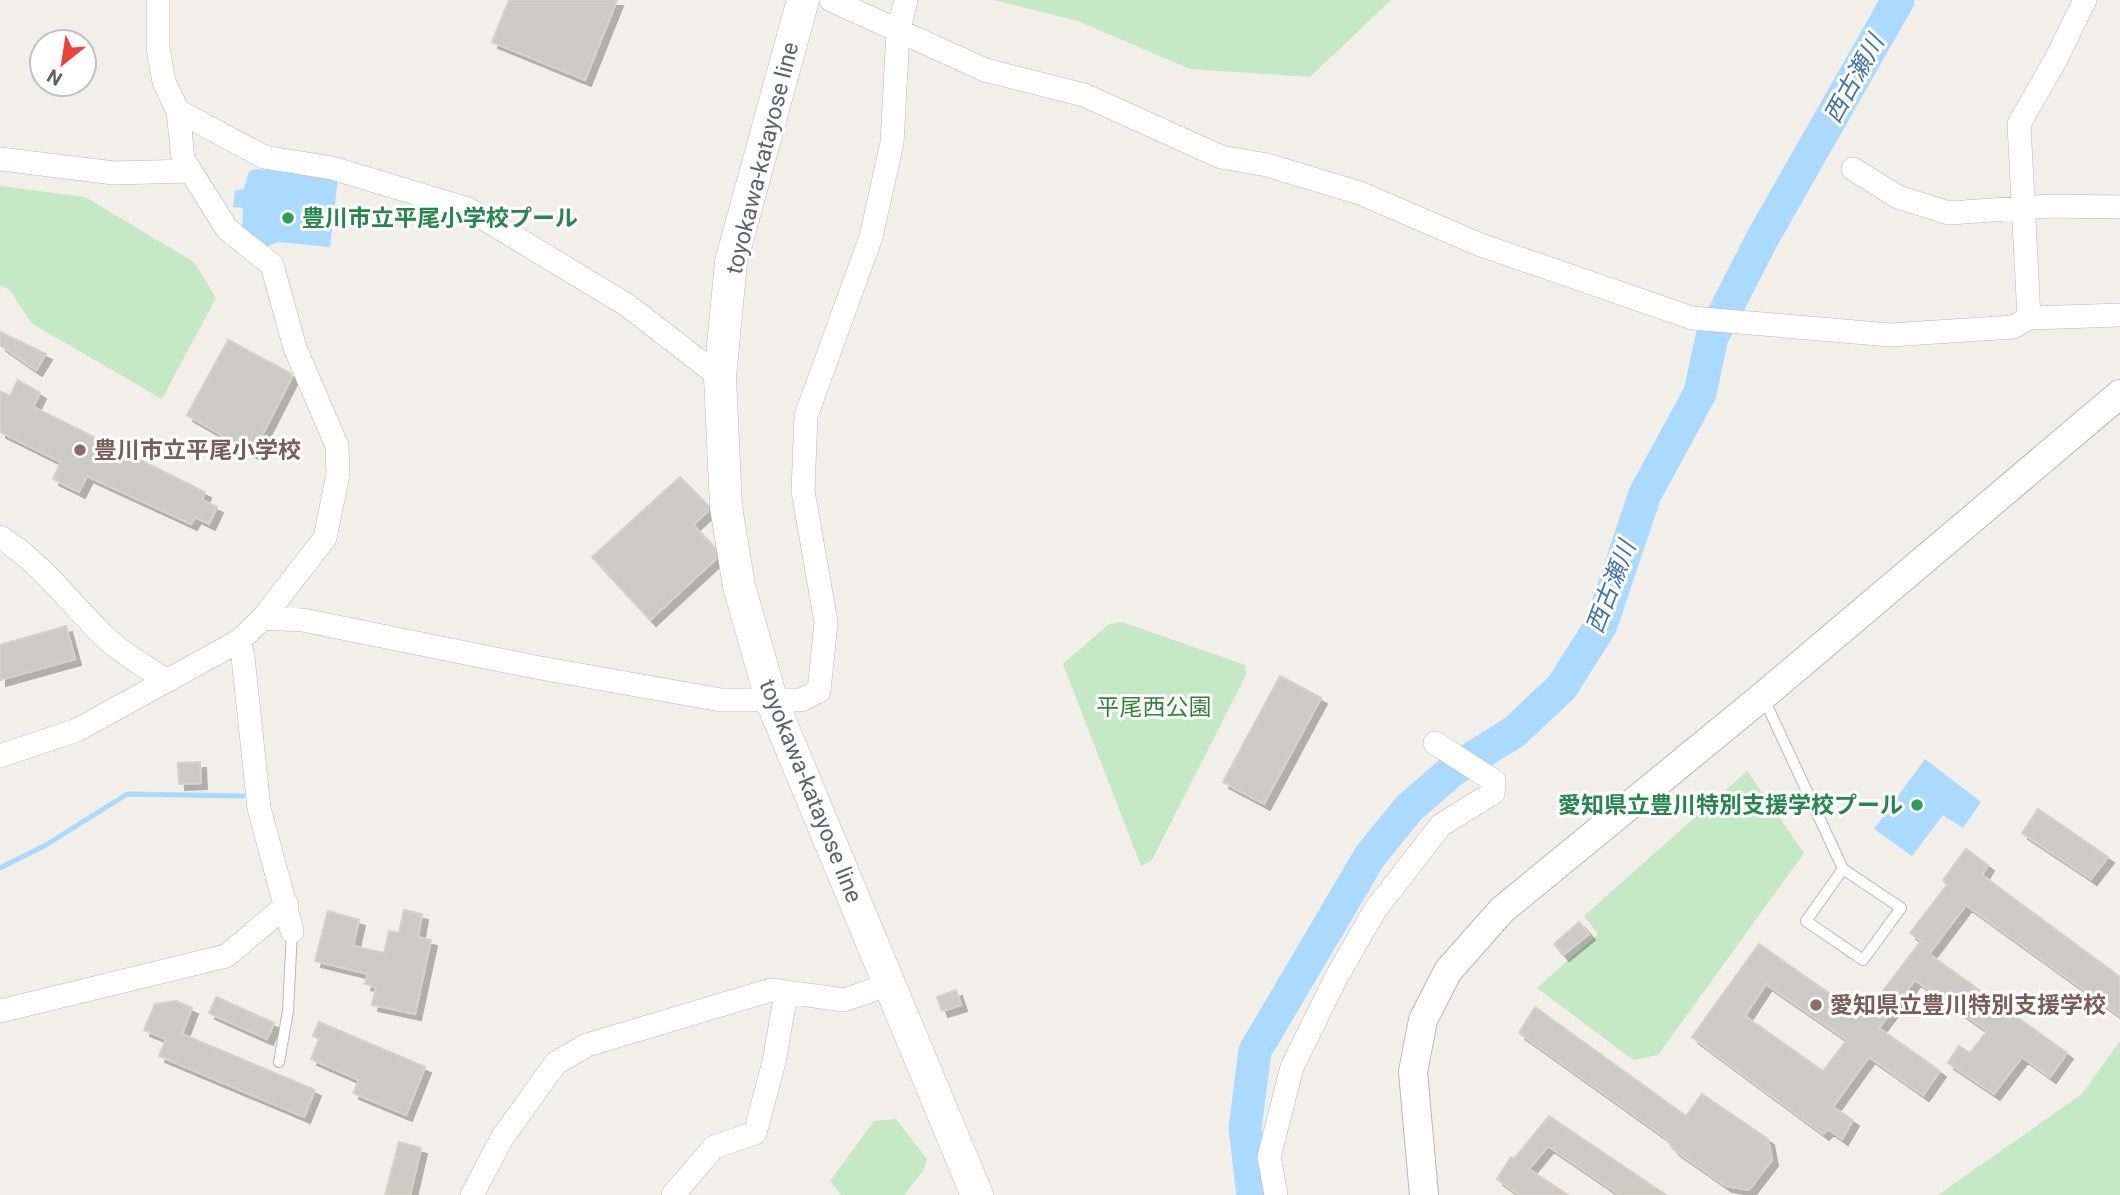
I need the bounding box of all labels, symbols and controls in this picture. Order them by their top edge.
north arrow [28,28,98,98]
water label: 西古瀬川 [1818,28,1891,128]
street label: toyokawa-katayose line [721,39,804,277]
text: N [43,64,66,91]
place label: 豊川市立平尾小学校プール [302,205,578,232]
marker: 豊川市立平尾小学校プール [280,210,296,226]
place label: 豊川市立平尾小学校 [94,437,301,464]
marker: 豊川市立平尾小学校 [72,442,88,458]
water label: 西古瀬川 [1581,534,1642,637]
street label: toyokawa-katayose line [753,676,868,907]
park label: 平尾西公園 [1097,694,1212,721]
place label: 愛知県立豊川特別支援学校プール [1558,792,1903,819]
marker: 愛知県立豊川特別支援学校プール [1909,797,1925,813]
place label: 愛知県立豊川特別支援学校 [1830,992,2106,1019]
marker: 愛知県立豊川特別支援学校 [1808,997,1824,1013]

